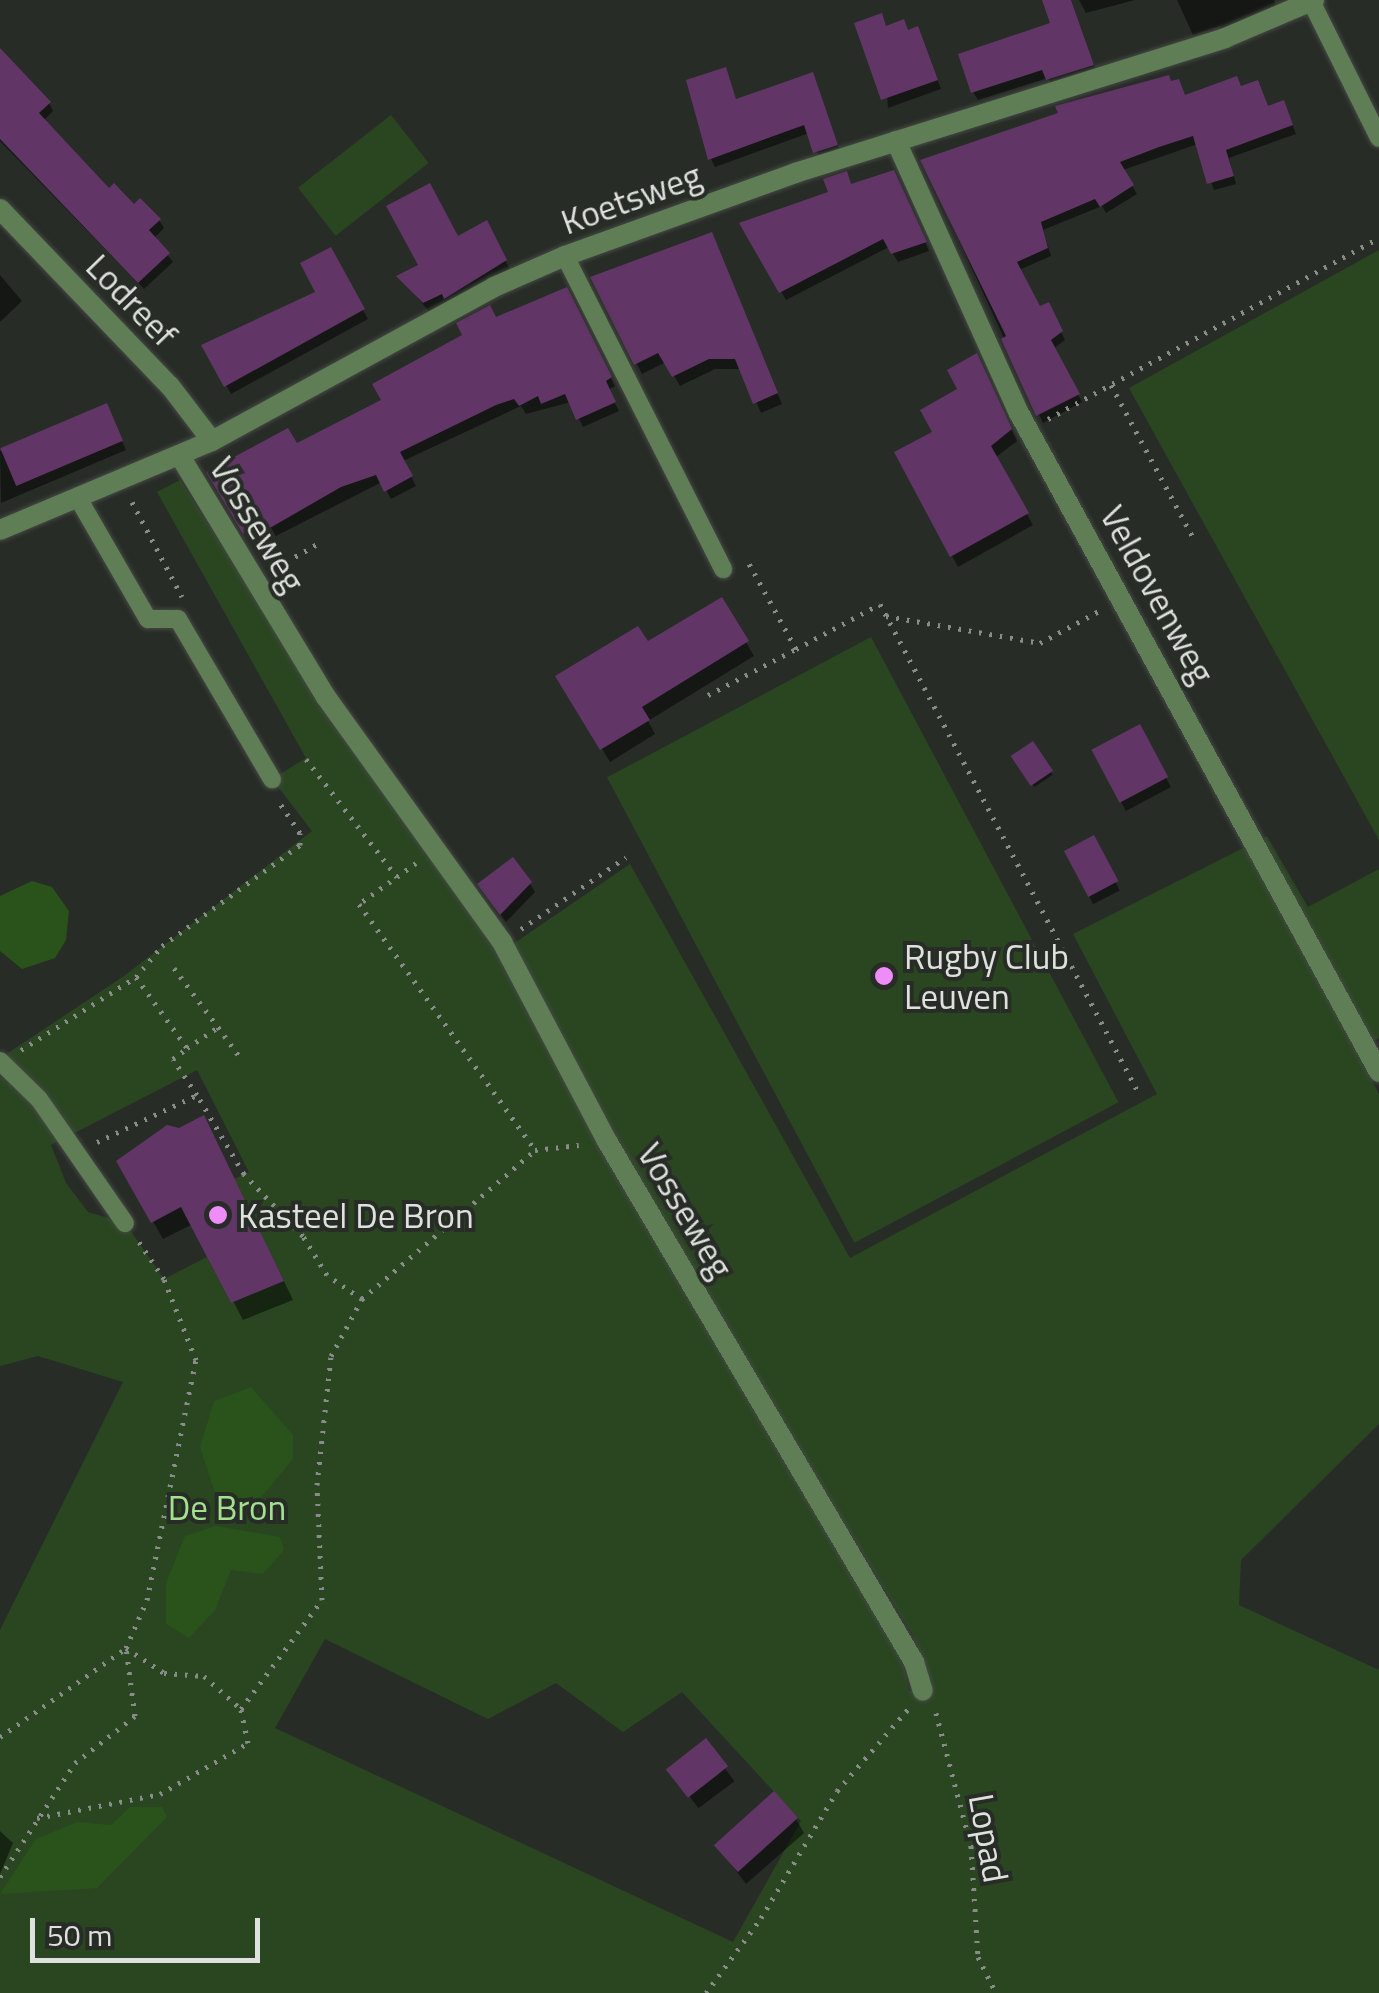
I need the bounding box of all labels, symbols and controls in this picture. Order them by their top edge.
street label: Koetsweg [555,153,707,243]
street label: Lodreef [78,245,186,355]
street label: Vosseweg [201,449,315,599]
street label: Veldovenweg [1092,498,1224,690]
place label: Rugby Club Leuven [904,935,1069,1017]
marker: Rugby Club Leuven [873,965,895,987]
street label: Vosseweg [629,1135,743,1285]
place label: Kasteel De Bron [238,1194,474,1236]
marker: Kasteel De Bron [207,1204,229,1226]
park label: De Bron [168,1486,286,1528]
street label: Lopad [961,1790,1017,1886]
scale bar [35,1898,265,1960]
text: 50 m [47,1912,112,1958]

